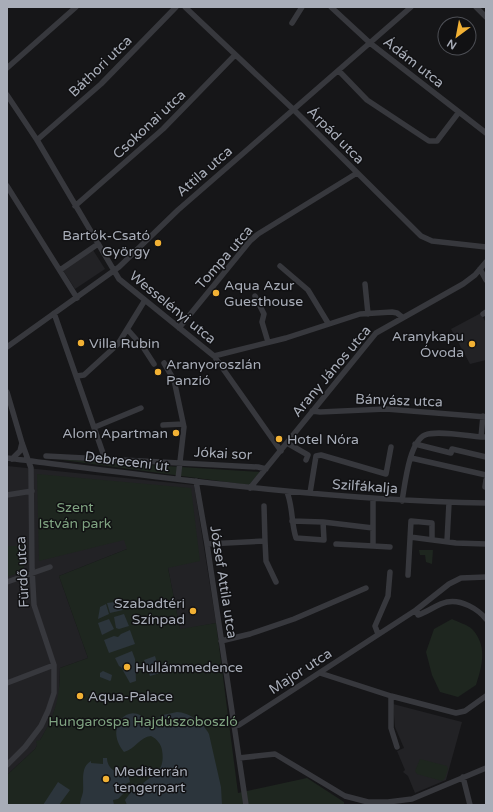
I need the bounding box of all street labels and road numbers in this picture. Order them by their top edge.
street label: Báthori utca [65,32,136,101]
street label: Ádám utca [380,33,448,91]
street label: Csokonai utca [109,86,189,162]
street label: Árpád utca [303,103,368,168]
street label: Attila utca [173,143,236,200]
street label: Tompa utca [192,222,257,293]
street label: Wesselényi utca [126,267,219,347]
street label: Arany János utca [288,322,375,420]
street label: Bányász utca [355,390,443,411]
street label: Jókai sor [194,443,253,464]
street label: Debreceni út [84,448,171,475]
street label: Szilfákalja [332,476,398,497]
street label: József Attila utca [206,524,241,640]
street label: Fürdő utca [12,536,33,608]
street label: Major utca [266,645,335,698]

